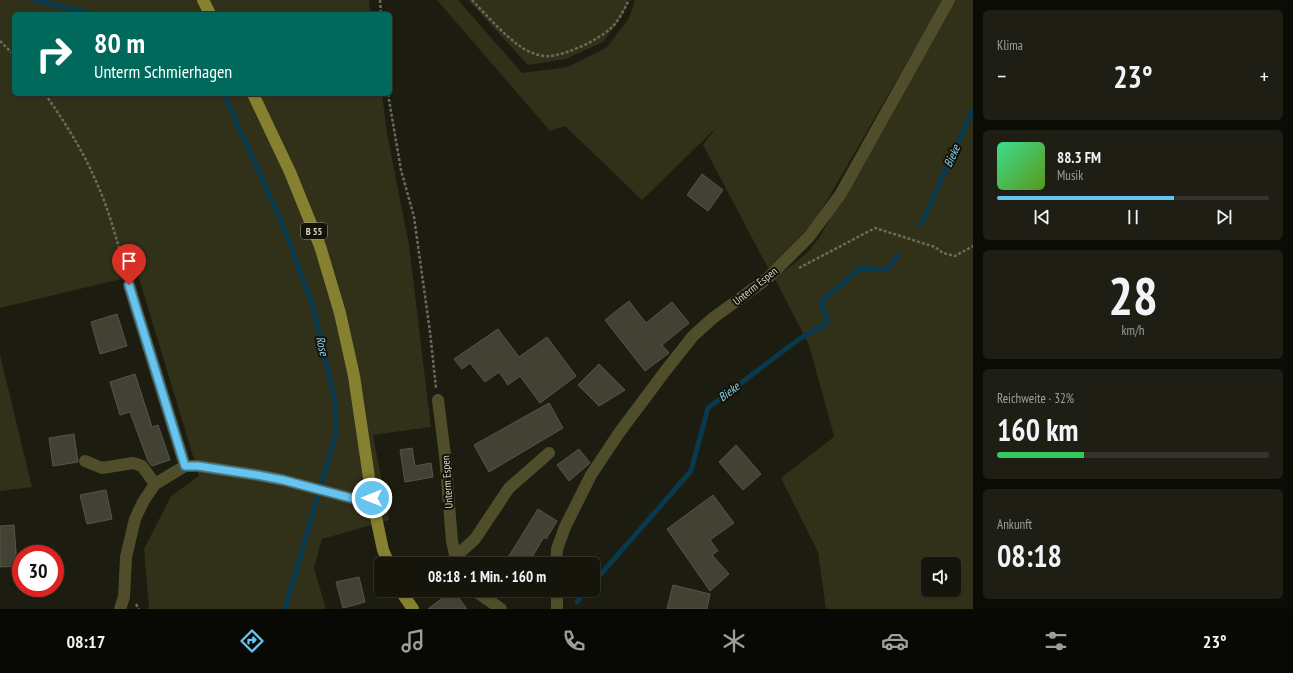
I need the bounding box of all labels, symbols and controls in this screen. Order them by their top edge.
text: 80 m [94,24,145,61]
icon: right [28,28,80,80]
text: Klima [997,37,1023,54]
text: 23° [1113,57,1153,96]
text: Unterm Schmierhagen [94,60,232,83]
text: − [997,62,1006,90]
text: + [1260,62,1269,90]
water label: Bieke [940,141,963,169]
text: 88.3 FM [1057,148,1101,167]
text: Musik [1057,167,1083,184]
icon: previous [1031,206,1053,228]
icon: pause [1122,206,1144,228]
icon: next [1213,206,1235,228]
road number: B 55 [301,223,327,239]
pin [112,244,146,285]
icon: arrive [118,250,140,272]
text: 28 [1108,262,1158,329]
street label: Unterm Espen [730,264,780,308]
text: km/h [1121,322,1145,339]
water label: Rose [313,335,332,358]
water label: Bieke [715,378,743,404]
text: Reichweite · 32% [997,390,1074,407]
text: 160 km [997,410,1078,449]
street label: Unterm Espen [438,455,456,509]
position arrow [351,477,393,519]
text: Ankunft [997,516,1032,533]
text: 08:18 [997,536,1062,575]
speed limit sign: 30 [12,545,64,597]
map controls [921,557,961,597]
button: sound [921,557,961,597]
text: 08:18 · 1 Min. · 160 m [428,567,546,586]
icon: directions [238,627,266,655]
icon: music [399,627,427,655]
icon: phone [560,627,588,655]
icon: climate [720,627,748,655]
icon: car [881,627,909,655]
icon: filters [1042,627,1070,655]
text: 08:17 [66,630,105,653]
text: 23° [1203,630,1227,653]

